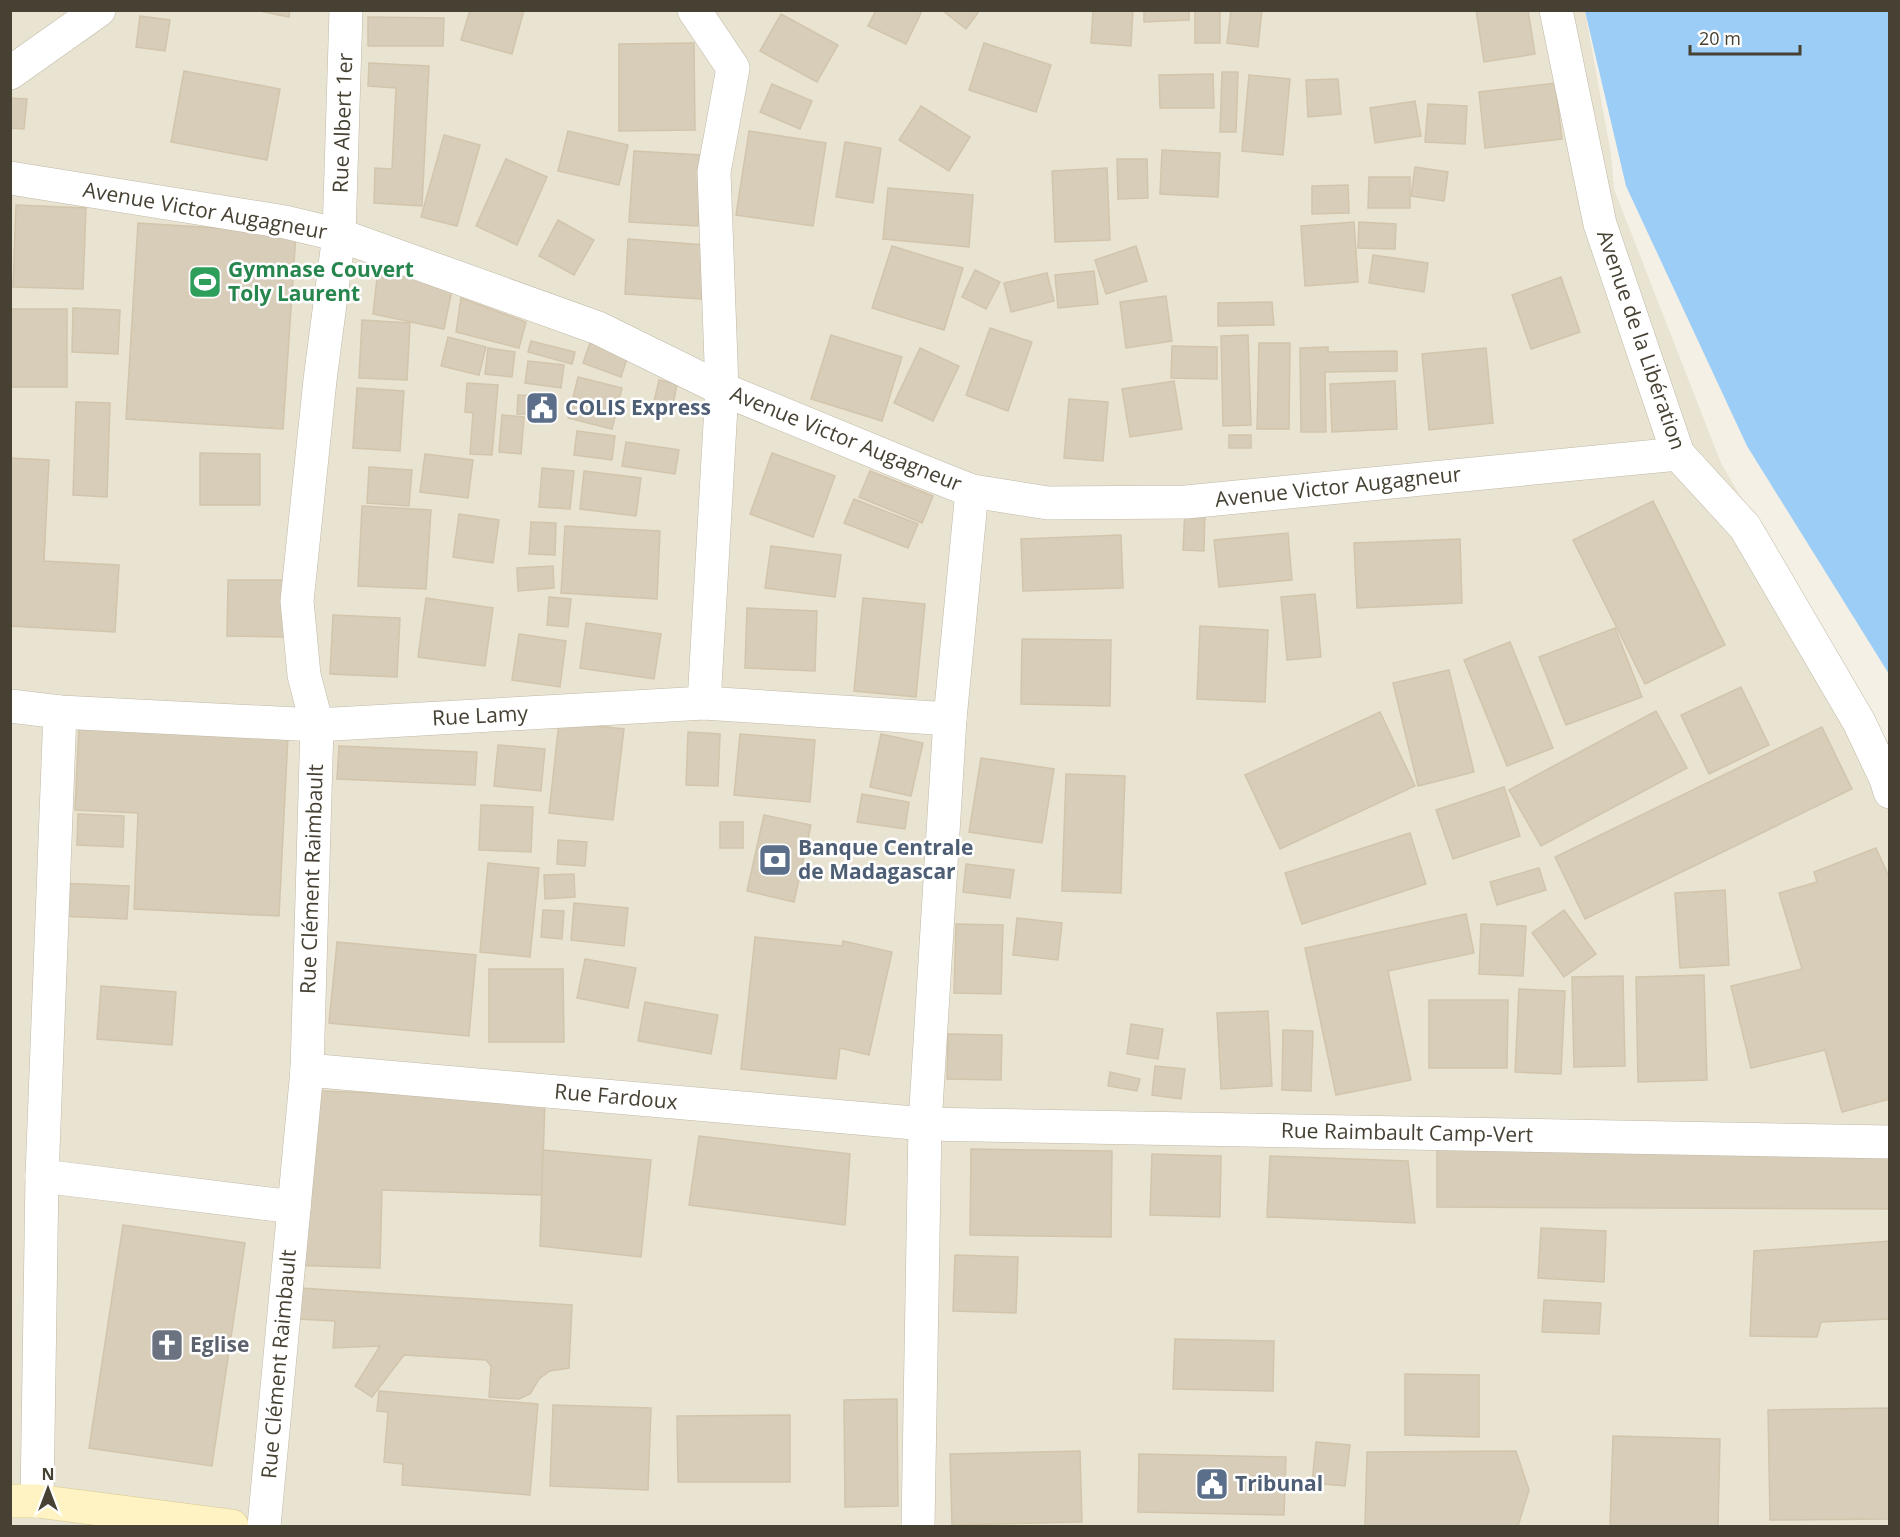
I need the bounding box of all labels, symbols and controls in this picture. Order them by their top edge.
scale bar [1690,18,1800,56]
text: 20 m [1699,26,1741,50]
street label: Rue Albert 1er [326,52,358,194]
street label: Avenue Victor Augagneur [81,175,330,245]
street label: Avenue de la Libération [1591,226,1693,453]
place label: Gymnase Couvert Toly Laurent [228,255,414,307]
sports icon: Gymnase Couvert Toly Laurent [187,264,223,300]
street label: Avenue Victor Augagneur [726,379,967,498]
public building icon: COLIS Express [524,390,560,426]
place label: COLIS Express [565,393,711,421]
street label: Avenue Victor Augagneur [1213,459,1463,513]
street label: Rue Lamy [431,698,529,731]
street label: Rue Clément Raimbault [293,764,329,994]
place label: Banque Centrale de Madagascar [798,833,973,885]
bank icon: Banque Centrale de Madagascar [757,842,793,878]
street label: Rue Fardoux [553,1077,679,1115]
street label: Rue Raimbault Camp-Vert [1281,1116,1533,1148]
street label: Rue Clément Raimbault [254,1248,302,1480]
church icon: Eglise [149,1327,185,1363]
place label: Eglise [190,1330,249,1358]
north arrow [18,1459,78,1519]
text: N [41,1463,55,1485]
public building icon: Tribunal [1194,1466,1230,1502]
place label: Tribunal [1235,1469,1323,1497]

